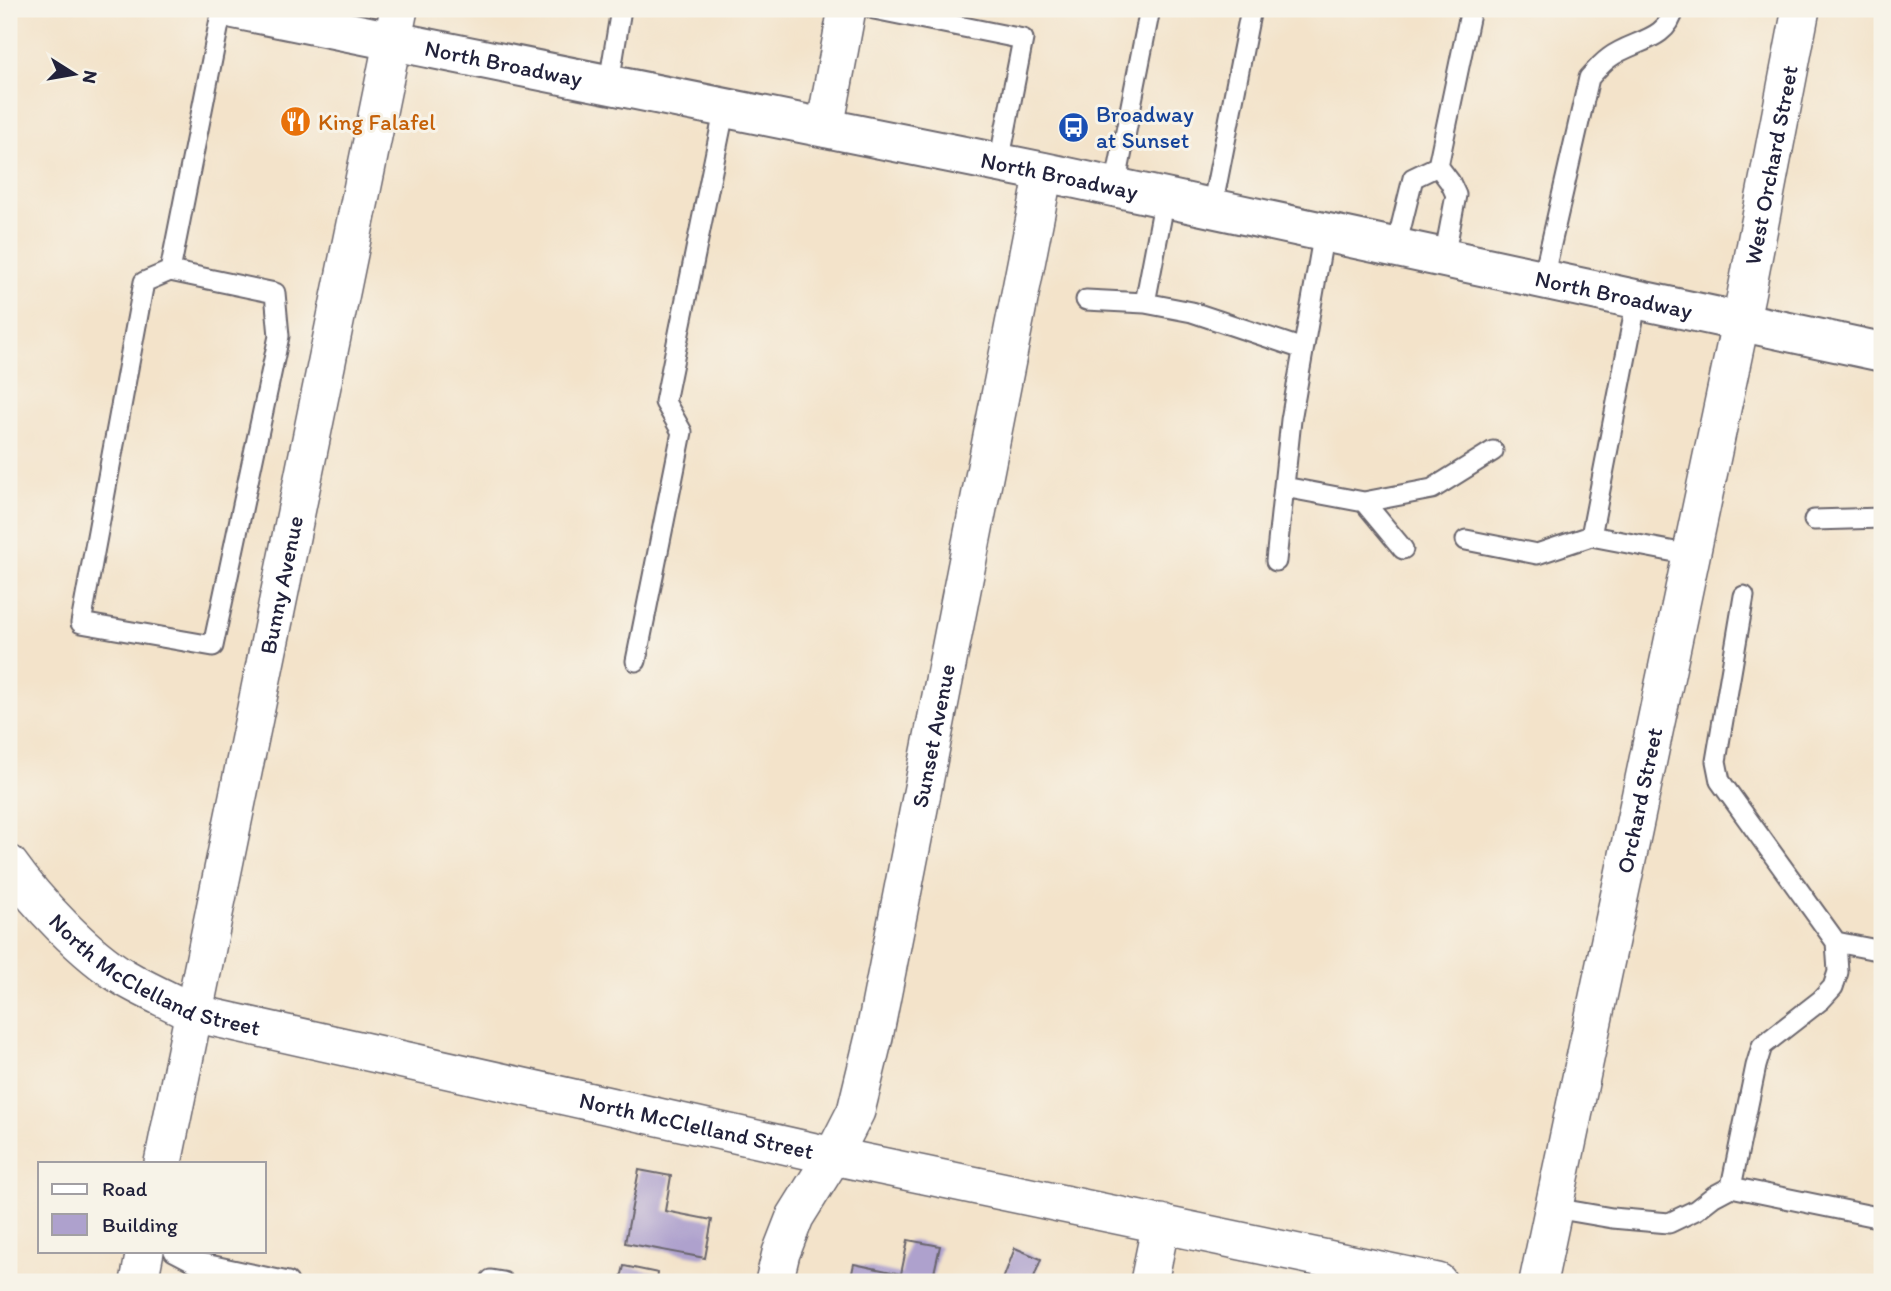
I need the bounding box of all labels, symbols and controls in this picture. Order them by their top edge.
street label: North Broadway [422,34,585,93]
north arrow [38,38,108,108]
street label: West Orchard Street [1738,63,1804,267]
text: N [78,69,103,86]
place label: Broadway at Sunset [1096,100,1194,154]
restaurant icon: King Falafel [278,105,312,139]
place label: King Falafel [318,108,436,136]
bus stop icon: Broadway at Sunset [1056,110,1090,144]
street label: North Broadway [978,146,1141,206]
street label: North Broadway [1533,264,1695,325]
street label: Bunny Avenue [253,513,309,657]
street label: Sunset Avenue [905,662,961,810]
street label: Orchard Street [1610,725,1669,876]
street label: North McClelland Street [43,907,263,1042]
street label: North McClelland Street [577,1086,817,1165]
legend [38,1162,266,1252]
text: Road [102,1176,148,1201]
text: Building [102,1212,178,1237]

